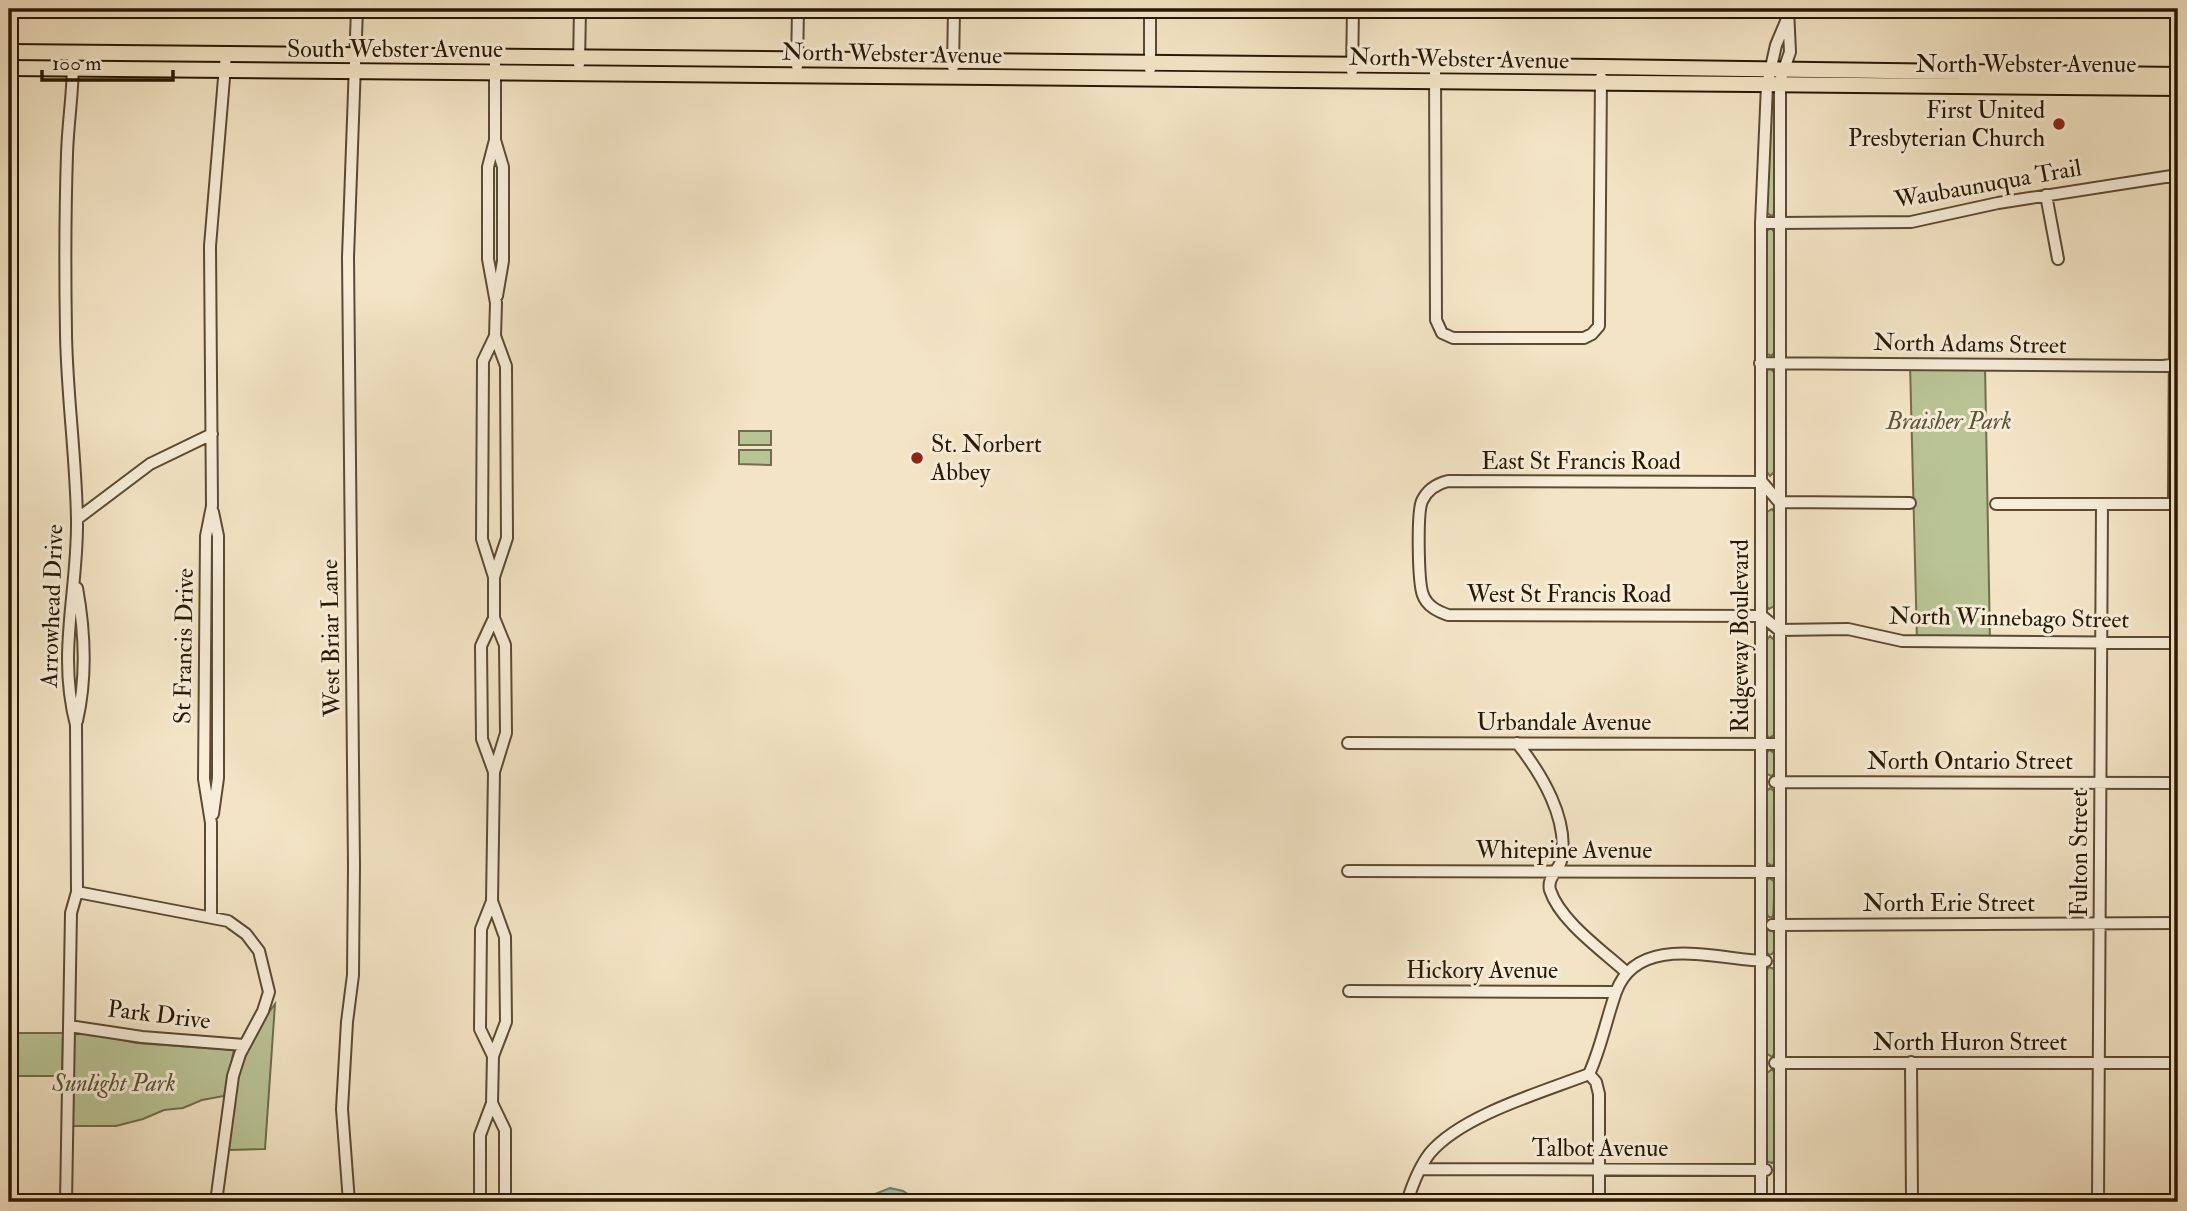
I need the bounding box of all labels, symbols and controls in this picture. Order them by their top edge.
street label: South Webster Avenue [287,34,503,65]
street label: North Webster Avenue [782,37,1002,71]
scale bar [42,38,173,82]
street label: North Webster Avenue [1349,42,1569,76]
street label: North Webster Avenue [1916,49,2136,80]
text: 100 m [52,50,102,77]
place label: First United Presbyterian Church [1848,95,2045,154]
marker: First United Presbyterian Church [2051,116,2067,132]
street label: Waubaunuqua Trail [1891,152,2084,216]
street label: North Adams Street [1873,327,2067,361]
park label: Braisher Park [1885,406,2012,437]
place label: St. Norbert Abbey [930,429,1042,488]
street label: East St Francis Road [1481,446,1681,477]
marker: St. Norbert Abbey [909,450,925,466]
street label: Arrowhead Drive [34,524,70,689]
street label: Ridgeway Boulevard [1725,539,1756,733]
street label: West Briar Lane [314,559,348,718]
street label: St Francis Drive [167,568,201,724]
street label: West St Francis Road [1466,579,1671,610]
street label: North Winnebago Street [1889,600,2130,636]
street label: Urbandale Avenue [1477,707,1651,738]
street label: North Ontario Street [1867,746,2073,777]
street label: Fulton Street [2064,789,2095,917]
street label: Whitepine Avenue [1475,835,1652,866]
street label: North Erie Street [1863,888,2035,919]
street label: Hickory Avenue [1406,955,1558,986]
street label: Park Drive [106,993,212,1037]
street label: North Huron Street [1873,1027,2067,1058]
park label: Sunlight Park [51,1068,176,1099]
street label: Talbot Avenue [1532,1133,1668,1164]

